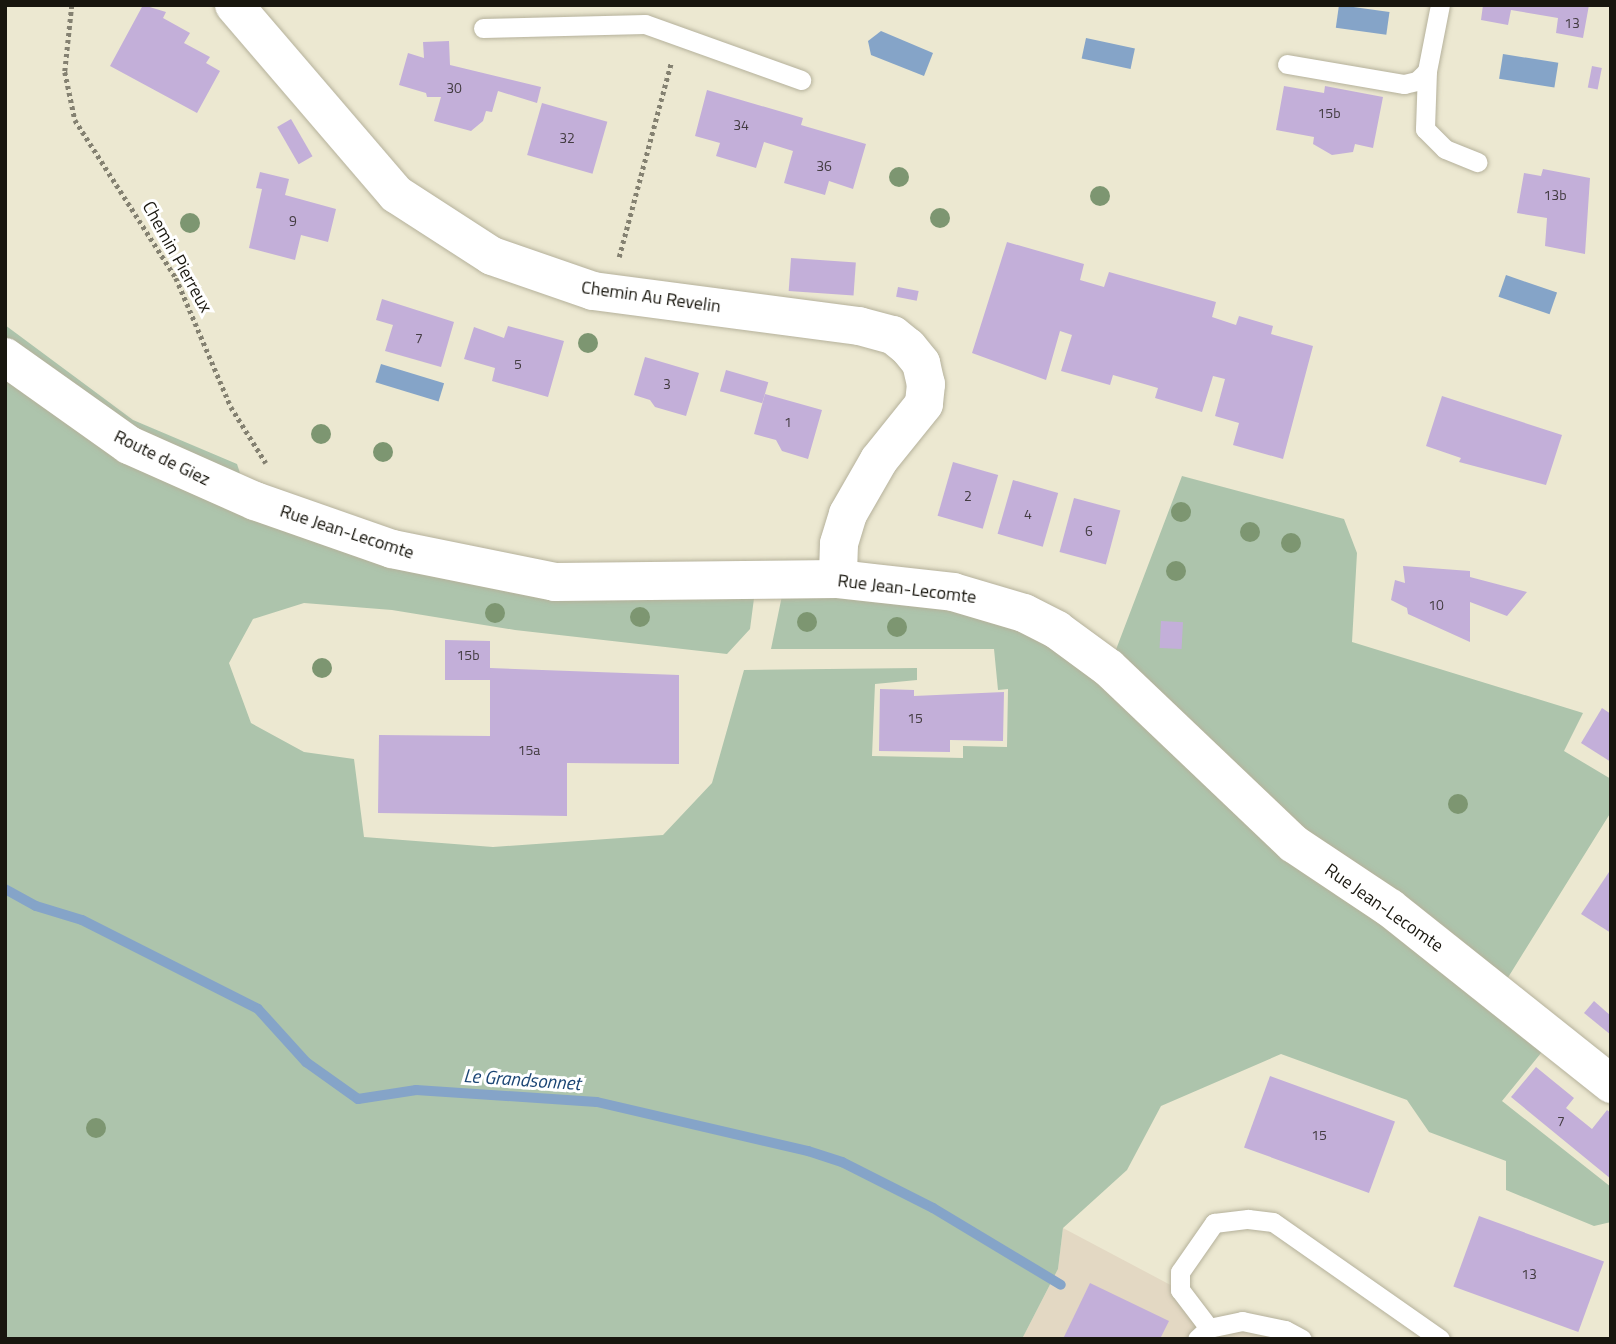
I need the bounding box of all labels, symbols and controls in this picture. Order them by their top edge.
house number: 13 [1564,15,1580,31]
house number: 30 [446,80,462,96]
house number: 15b [1317,105,1341,121]
house number: 34 [733,117,749,133]
house number: 32 [559,130,575,146]
house number: 36 [816,158,832,174]
house number: 13b [1543,187,1567,203]
street label: Chemin Pierreux [138,198,216,316]
house number: 9 [289,213,297,229]
street label: Chemin Au Revelin [580,277,722,317]
house number: 7 [415,330,423,346]
house number: 5 [514,356,522,372]
house number: 3 [663,376,671,392]
house number: 1 [784,414,792,430]
street label: Route de Giez [110,425,214,491]
house number: 2 [964,488,972,504]
street label: Rue Jean-Lecomte [277,500,417,564]
house number: 4 [1024,506,1032,522]
house number: 6 [1085,523,1093,539]
street label: Rue Jean-Lecomte [836,570,978,608]
house number: 10 [1428,597,1444,613]
house number: 15b [456,647,480,663]
house number: 15 [907,710,923,726]
house number: 15a [518,742,540,758]
street label: Rue Jean-Lecomte [1321,859,1447,957]
water label: Le Grandsonnet [463,1064,581,1094]
house number: 7 [1557,1113,1565,1129]
house number: 15 [1311,1127,1327,1143]
house number: 13 [1521,1266,1537,1282]

